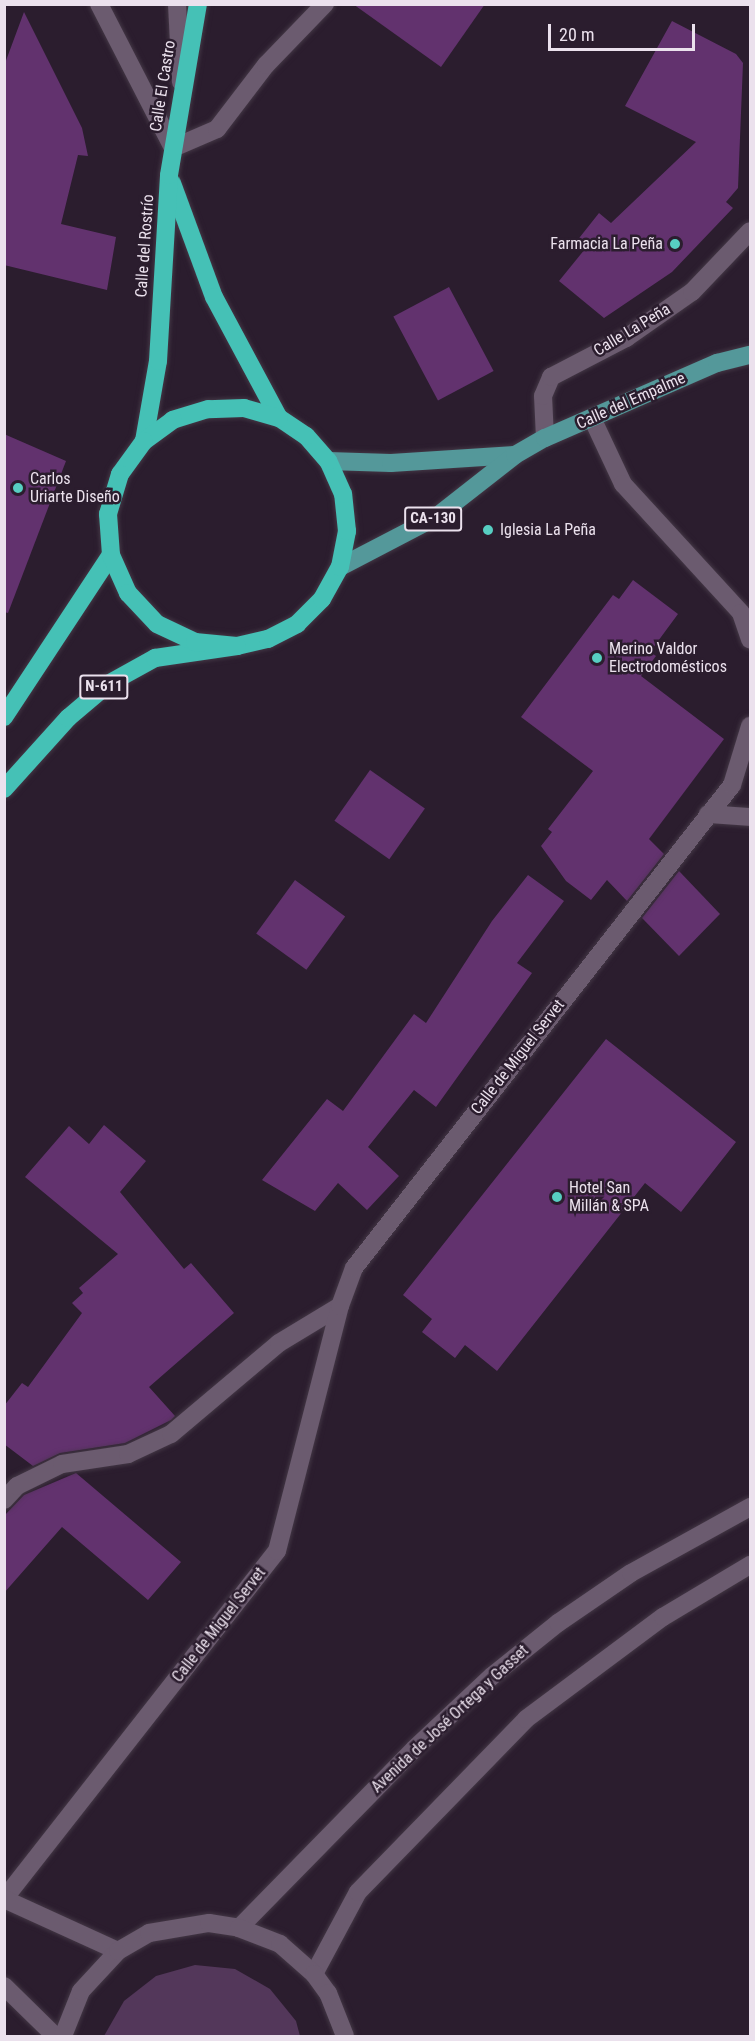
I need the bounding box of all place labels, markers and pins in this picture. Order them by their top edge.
place label: Farmacia La Peña [550,234,663,254]
marker: Farmacia La Peña [668,237,682,251]
place label: Carlos Uriarte Diseño [30,469,120,507]
marker: Carlos Uriarte Diseño [11,481,25,495]
place label: Iglesia La Peña [500,520,596,540]
marker: Iglesia La Peña [481,523,495,537]
place label: Merino Valdor Electrodomésticos [609,639,727,677]
marker: Merino Valdor Electrodomésticos [590,651,604,665]
place label: Hotel San Millán & SPA [569,1178,649,1216]
marker: Hotel San Millán & SPA [550,1190,564,1204]

